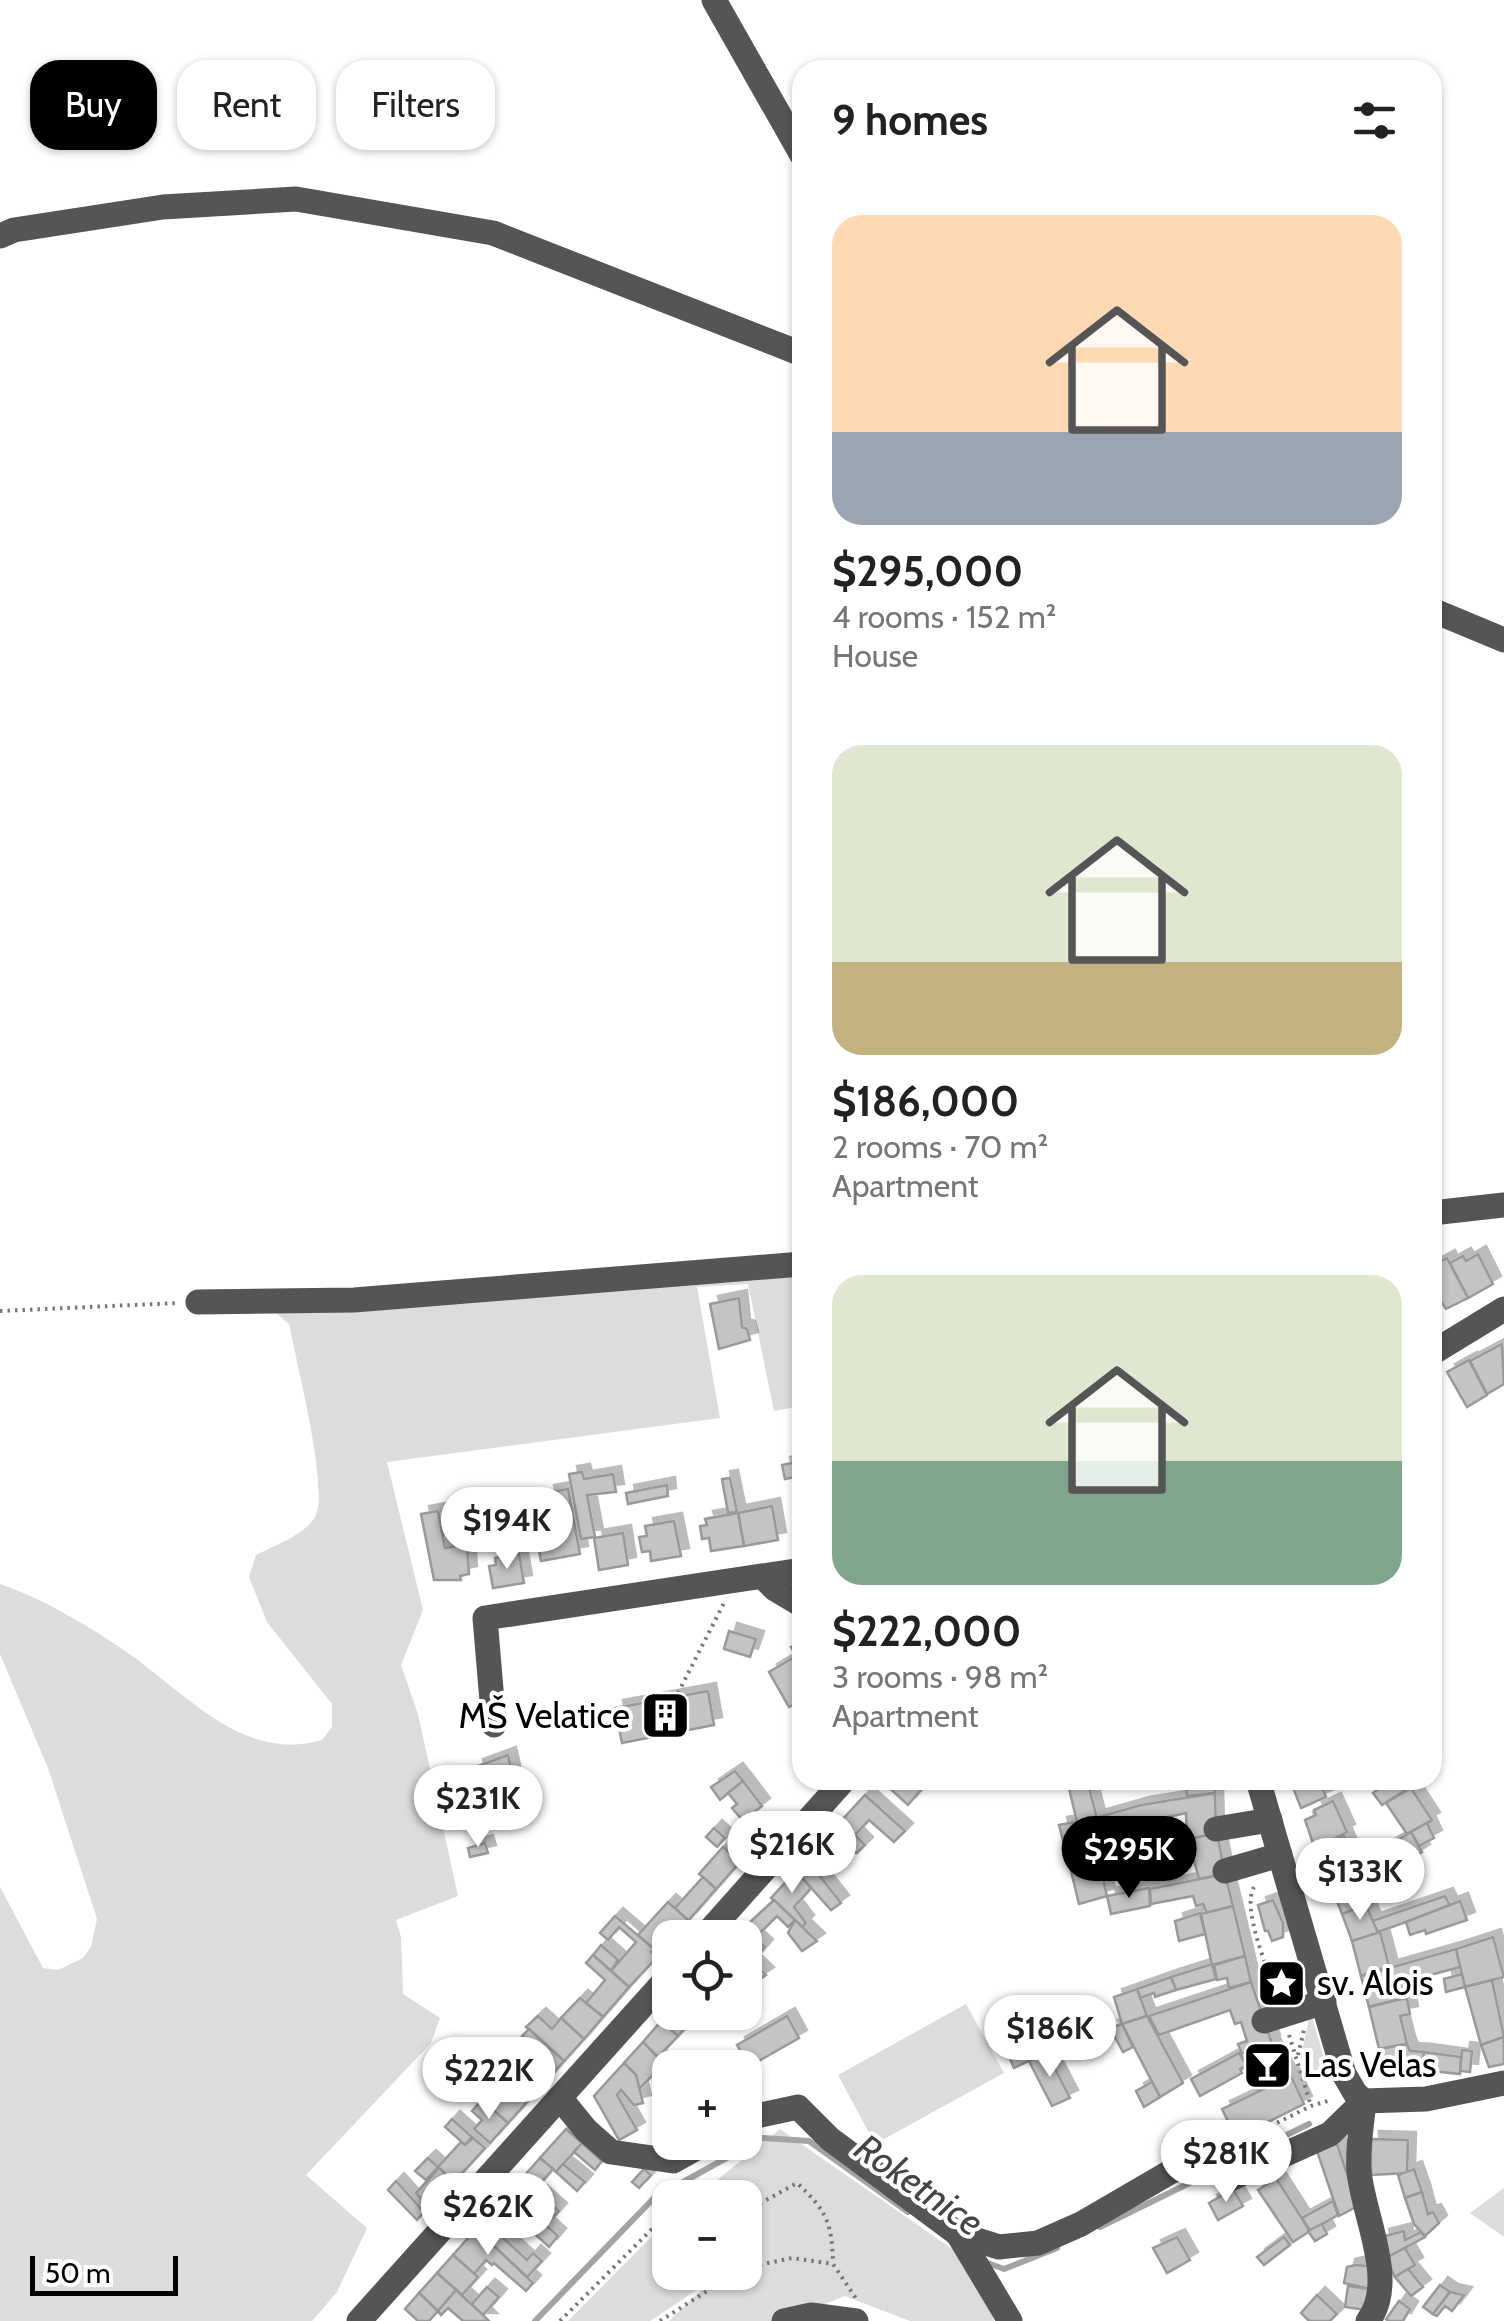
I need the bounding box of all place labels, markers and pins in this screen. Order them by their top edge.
pin: $194K [437,1487,577,1572]
building icon: MŠ Velatice [639,1690,691,1742]
place label: MŠ Velatice [459,1694,630,1737]
pin: $231K [408,1765,548,1850]
pin: $216K [722,1811,862,1896]
pin: $295K [1059,1816,1199,1901]
pin: $133K [1290,1838,1430,1923]
place icon: sv. Alois [1256,1957,1308,2009]
place label: sv. Alois [1317,1961,1433,2004]
pin: $186K [980,1995,1120,2080]
pin: $222K [419,2037,559,2122]
bar icon: Las Velas [1242,2039,1294,2091]
place label: Las Velas [1303,2043,1436,2086]
pin: $281K [1156,2120,1296,2205]
pin: $262K [418,2173,558,2258]

